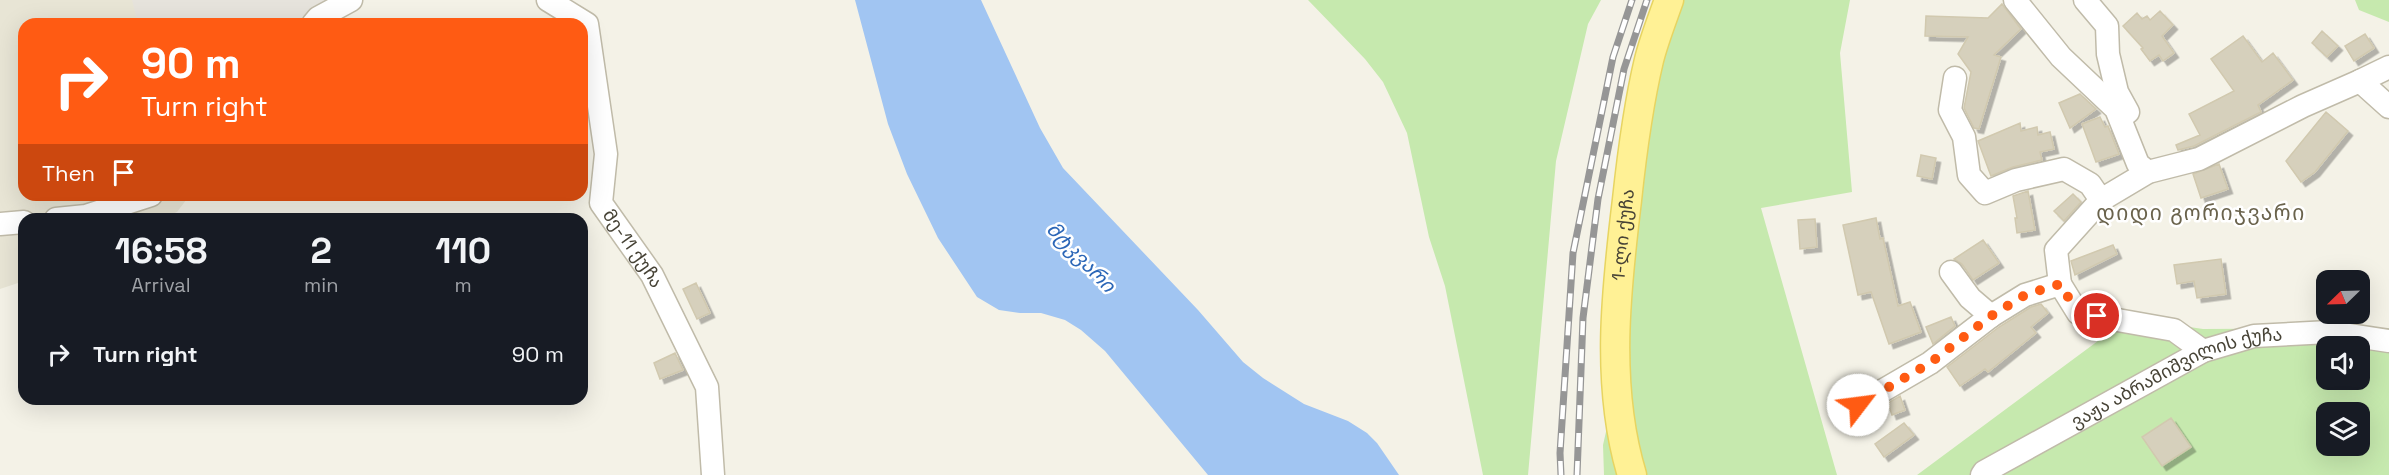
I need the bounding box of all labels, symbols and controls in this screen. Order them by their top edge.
text: 90 m [141,37,241,90]
icon: right [42,42,120,120]
text: Turn right [141,89,268,124]
icon: arrive [107,156,140,189]
text: Then [42,159,95,187]
street label: 1-ლი ქუჩა [1606,188,1639,282]
district label: დიდი გორიჯვარი [2096,199,2306,226]
street label: მე-11 ქუჩა [598,204,668,291]
water label: მტკვარი [1041,216,1122,299]
text: 16:58 [115,228,207,274]
text: 2 [311,228,332,274]
text: 110 [435,228,491,274]
north arrow [2316,270,2370,324]
map controls [2316,270,2370,456]
text: Arrival [131,272,191,298]
text: min [304,272,338,298]
text: m [455,272,472,298]
pin [2071,290,2122,341]
icon: arrive [2080,299,2113,332]
street label: ვაჟა აბრამიშვილის ქუჩა [2067,323,2283,433]
button: sound [2316,336,2370,390]
icon: right [42,338,75,371]
text: Turn right [93,340,198,368]
text: 90 m [512,340,564,368]
position arrow [1826,373,1890,437]
button: layers [2316,402,2370,456]

